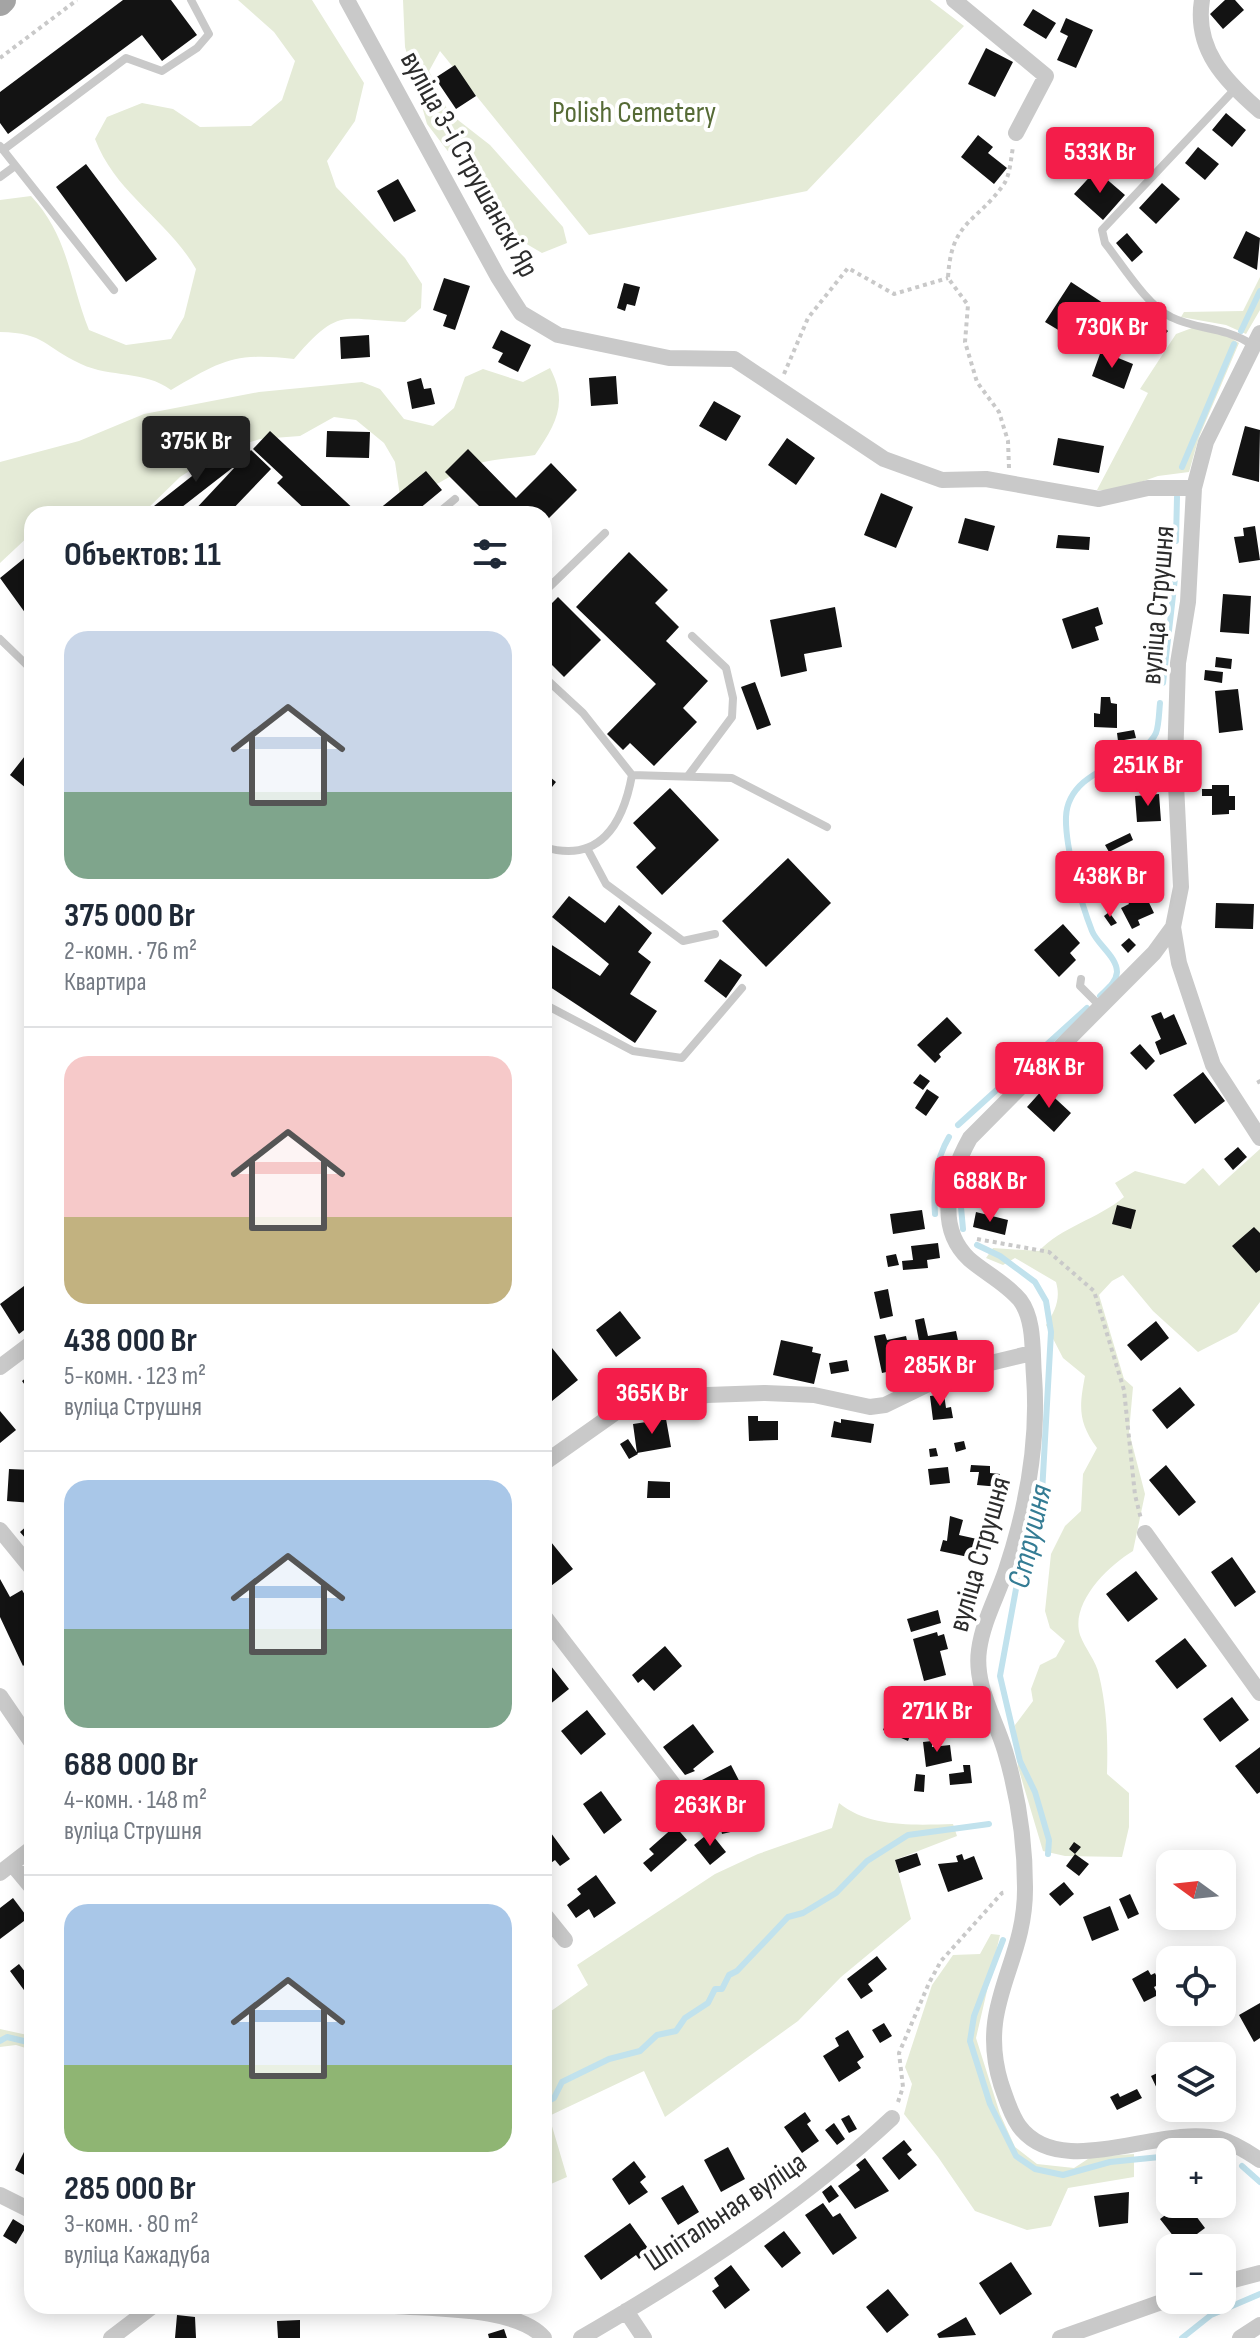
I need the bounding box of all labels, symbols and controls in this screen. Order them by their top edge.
street label: вуліца 3-і Струшанскі Яр [392,45,546,284]
park label: Polish Cemetery [552,95,717,131]
pin: 533K Br [1026,127,1174,195]
text: 533K Br [1064,137,1136,168]
pin: 730K Br [1038,302,1186,370]
text: 730K Br [1076,312,1148,343]
pin: 375K Br [122,416,270,484]
text: 375K Br [160,426,232,457]
street label: вуліца Струшня [1133,524,1183,686]
icon: filters [468,532,512,576]
text: Объектов: 11 [64,534,221,575]
icon: home [216,683,360,827]
pin: 251K Br [1074,740,1222,808]
text: 251K Br [1113,750,1183,781]
pin: 438K Br [1036,851,1184,919]
text: 438K Br [1073,861,1147,892]
text: 375 000 Br [64,895,195,936]
text: 2-комн. · 76 m² [64,936,197,967]
text: Квартира [64,967,147,998]
pin: 748K Br [975,1042,1123,1110]
text: 748K Br [1013,1052,1085,1083]
icon: home [216,1108,360,1252]
pin: 688K Br [916,1156,1064,1224]
text: 688K Br [953,1166,1027,1197]
text: 438 000 Br [64,1320,197,1361]
pin: 285K Br [866,1340,1014,1408]
text: 285K Br [904,1350,976,1381]
text: 5-комн. · 123 m² [64,1361,206,1392]
pin: 365K Br [578,1368,726,1436]
text: 365K Br [616,1378,688,1409]
text: вуліца Струшня [64,1392,202,1423]
street label: вуліца Струшня [941,1473,1019,1636]
water label: Струшня [1000,1480,1061,1592]
icon: home [216,1532,360,1676]
pin: 271K Br [863,1686,1011,1754]
text: 271K Br [902,1696,972,1727]
text: 688 000 Br [64,1744,198,1785]
pin: 263K Br [636,1780,784,1848]
text: 4-комн. · 148 m² [64,1785,207,1816]
text: 263K Br [674,1790,746,1821]
text: вуліца Струшня [64,1816,202,1847]
north arrow [1156,1850,1236,1930]
map controls [1156,1850,1236,2314]
button: locate [1156,1946,1236,2026]
icon: home [216,1956,360,2100]
button: layers [1156,2042,1236,2122]
button: + [1156,2138,1236,2218]
street label: Шпітальная вуліца [638,2144,813,2279]
text: 285 000 Br [64,2168,196,2209]
text: 3-комн. · 80 m² [64,2209,199,2240]
button: − [1156,2234,1236,2314]
text: вуліца Кажадуба [64,2240,210,2271]

